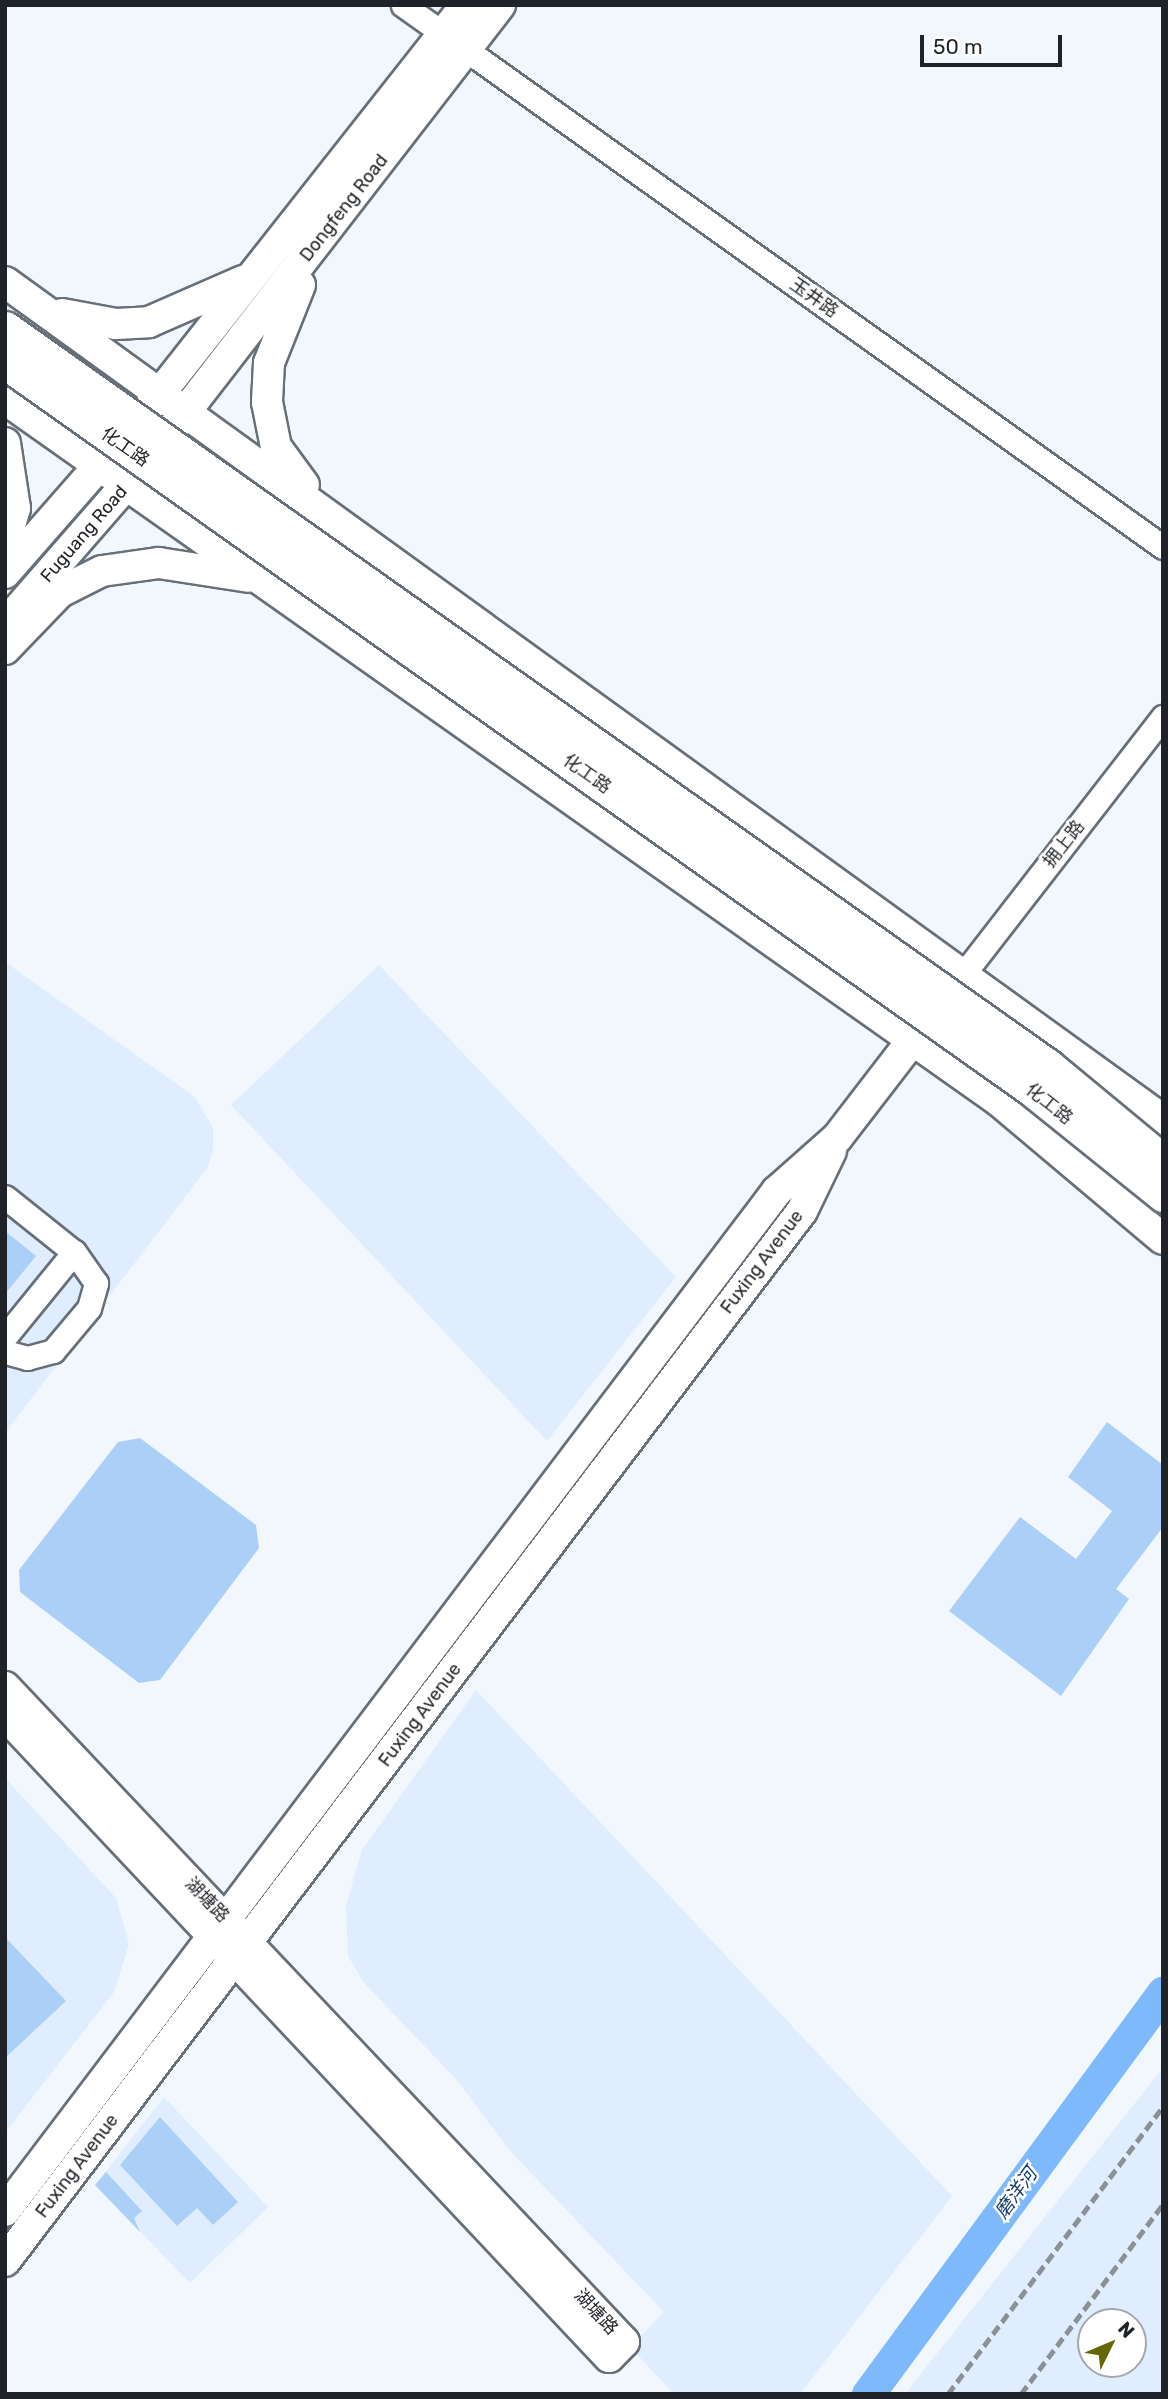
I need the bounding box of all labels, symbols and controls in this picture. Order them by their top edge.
scale bar [923,21,1065,65]
text: 50 m [933,34,983,59]
street label: Dongfeng Road [295,150,393,266]
street label: 玉井路 [786,274,842,322]
street label: 化工路 [97,423,153,471]
street label: Fuguang Road [36,481,132,587]
street label: 化工路 [559,750,615,798]
street label: 拥上路 [1039,816,1089,872]
street label: 化工路 [1021,1079,1077,1129]
street label: Fuxing Avenue [716,1206,808,1318]
street label: Fuxing Avenue [374,1659,466,1771]
street label: 湖塘路 [180,1873,234,1927]
street label: Fuxing Avenue [31,2110,123,2222]
water label: 磨洋河 [990,2163,1042,2223]
street label: 湖塘路 [570,2285,622,2339]
north arrow [1077,2308,1147,2378]
text: N [1113,2317,1139,2343]

